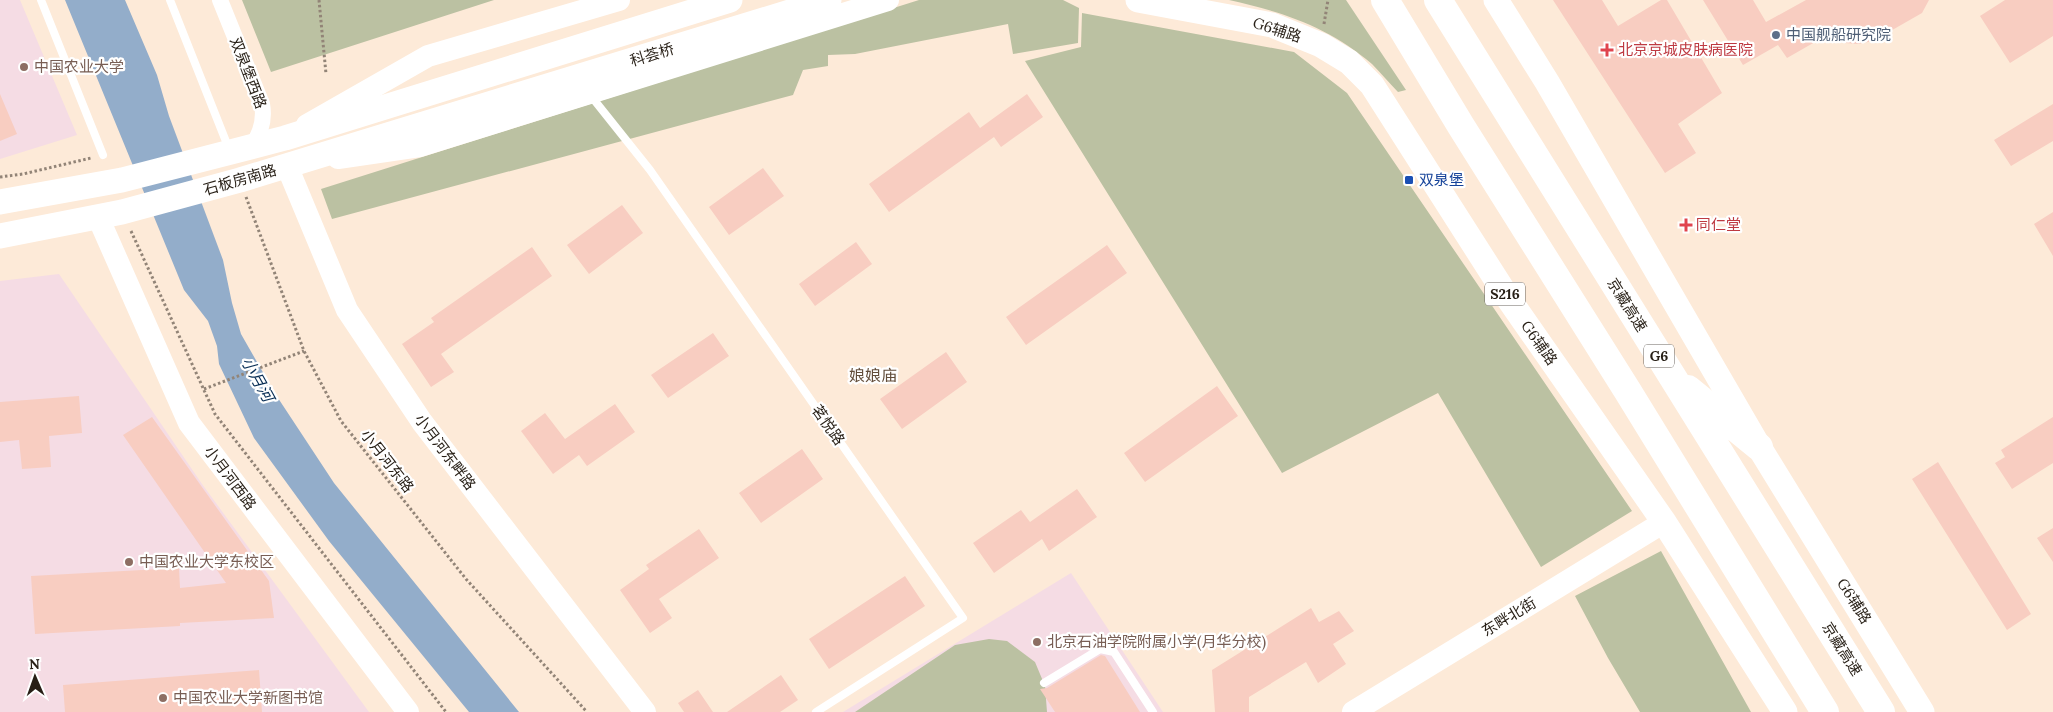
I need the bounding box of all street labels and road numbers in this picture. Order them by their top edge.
street label: G6辅路 [1250,13,1304,46]
street label: 双泉堡西路 [226,34,271,111]
street label: 科荟桥 [628,39,676,70]
street label: 石板房南路 [201,160,279,199]
street label: 京藏高速 [1603,274,1651,335]
road number: S216 [1485,282,1525,306]
street label: G6辅路 [1517,317,1562,369]
road number: G6 [1644,344,1674,368]
street label: 茗悦路 [808,401,849,449]
street label: 小月河东畔路 [411,410,480,493]
street label: 小月河东路 [357,425,418,496]
street label: 小月河西路 [200,442,261,513]
street label: G6辅路 [1833,574,1876,627]
street label: 东畔北街 [1478,593,1539,640]
street label: 京藏高速 [1818,618,1866,679]

